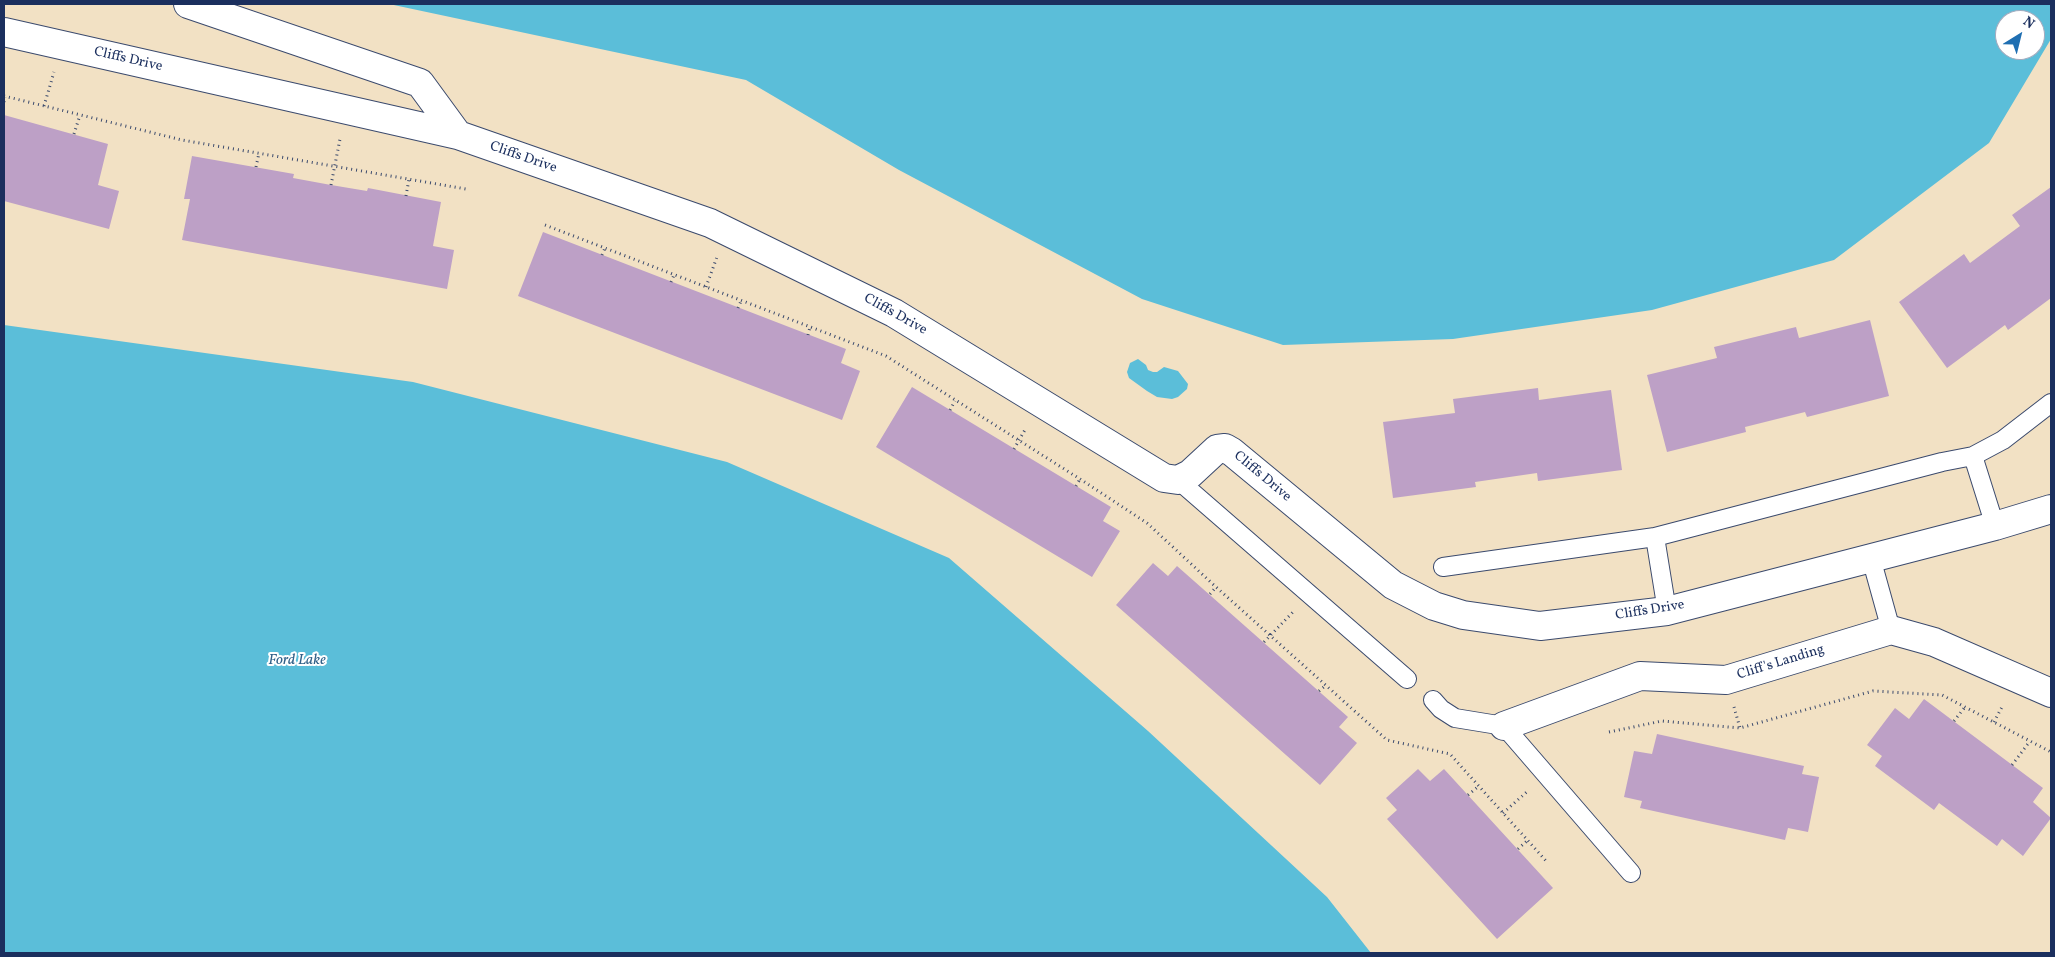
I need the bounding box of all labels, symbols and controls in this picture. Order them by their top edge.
north arrow [1995,10,2045,60]
text: N [2019,13,2038,34]
street label: Cliffs Drive [92,44,164,76]
street label: Cliffs Drive [487,139,559,177]
street label: Cliffs Drive [860,291,930,339]
street label: Cliffs Drive [1230,448,1294,506]
street label: Cliffs Drive [1614,597,1686,625]
street label: Cliff's Landing [1735,642,1827,684]
water label: Ford Lake [268,652,326,670]

